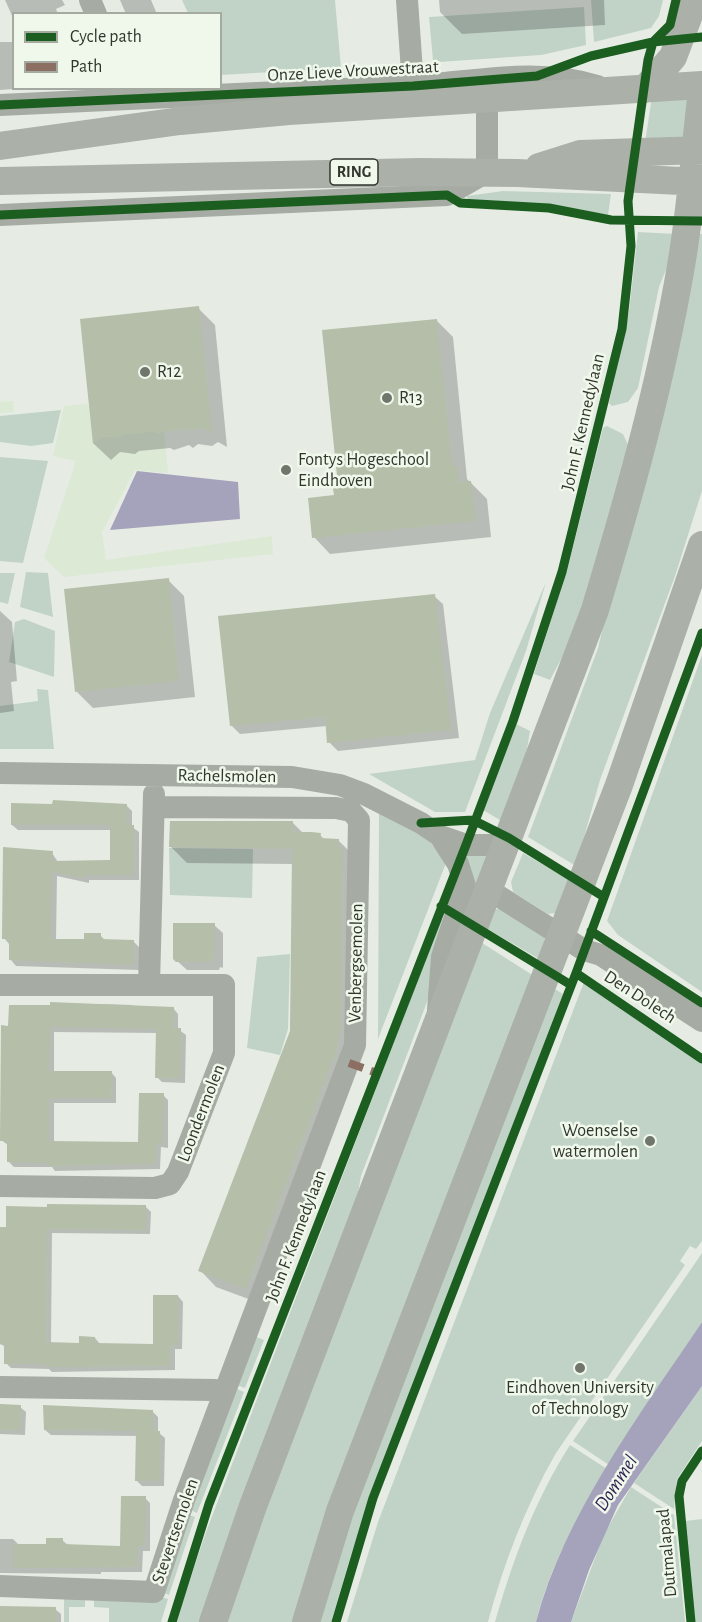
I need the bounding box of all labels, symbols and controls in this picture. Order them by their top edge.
legend [12,12,222,90]
text: Cycle path [70,28,142,46]
street label: Onze Lieve Vrouwestraat [267,56,439,86]
text: Path [70,58,102,76]
road number: RING [330,159,378,185]
street label: John F. Kennedylaan [557,351,609,493]
place label: R12 [157,361,181,383]
marker: R12 [138,365,152,379]
place label: R13 [399,387,423,409]
marker: R13 [380,391,394,405]
place label: Fontys Hogeschool Eindhoven [298,449,429,492]
marker: Fontys Hogeschool Eindhoven [279,463,293,477]
street label: Rachelsmolen [177,764,277,788]
street label: Venbergsemolen [344,903,368,1023]
street label: Den Dolech [600,966,680,1028]
street label: Loondermolen [173,1061,229,1165]
place label: Woenselse watermolen [553,1120,638,1162]
marker: Woenselse watermolen [643,1134,657,1148]
street label: John F. Kennedylaan [261,1167,331,1305]
marker: Eindhoven University of Technology [573,1361,587,1375]
place label: Eindhoven University of Technology [506,1377,654,1420]
water label: Dommel [589,1451,643,1515]
street label: Stevertsemolen [147,1476,203,1586]
street label: Dutmalapad [652,1508,682,1598]

